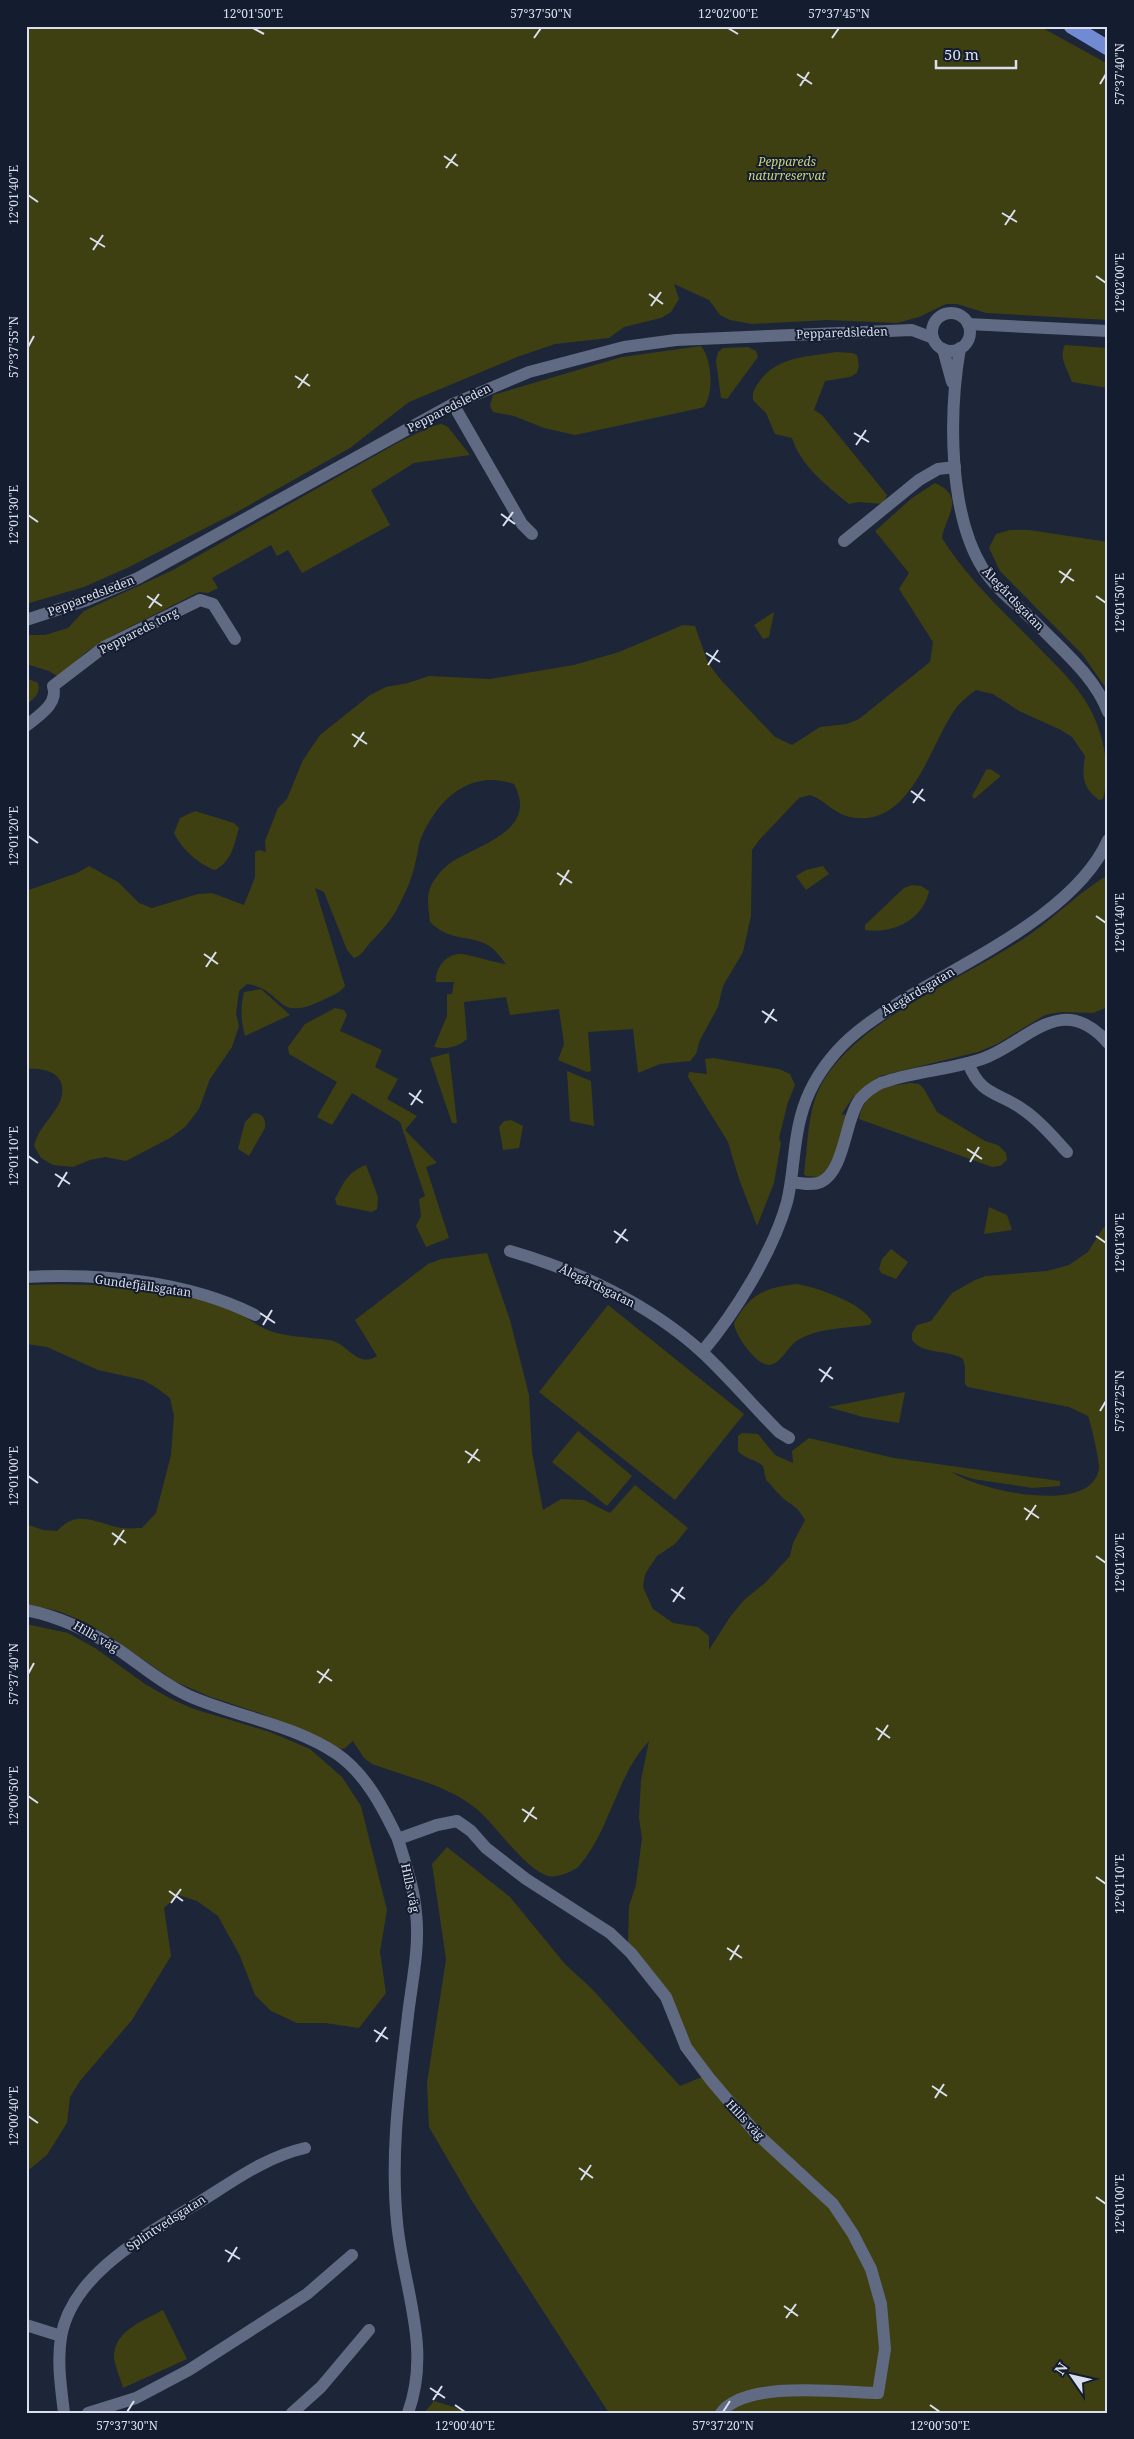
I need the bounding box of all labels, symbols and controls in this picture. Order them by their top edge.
text: 12°01'50"E [223,5,283,22]
text: 57°37'50"N [510,5,572,22]
text: 12°02'00"E [698,5,758,22]
text: 57°37'45"N [808,5,870,22]
scale bar [936,38,1016,70]
text: 57°37'40"N [1111,43,1128,105]
text: 50 m [944,44,979,64]
park label: Peppareds naturreservat [748,153,826,184]
text: 12°01'40"E [5,165,22,225]
text: 12°02'00"E [1111,253,1128,313]
text: 57°37'55"N [5,316,22,378]
street label: Pepparedsleden [796,322,888,343]
street label: Pepparedsleden [404,379,494,436]
text: 12°01'30"E [5,485,22,545]
street label: Ålegårdsgatan [979,563,1048,634]
street label: Pepparedsleden [45,571,137,620]
text: 12°01'50"E [1111,573,1128,633]
street label: Peppareds torg [96,603,182,658]
text: 12°01'20"E [5,806,22,866]
text: 12°01'40"E [1111,893,1128,953]
street label: Ålegårdsgatan [878,963,958,1020]
text: 12°01'10"E [5,1126,22,1186]
text: 12°01'30"E [1111,1213,1128,1273]
street label: Ålegårdsgatan [557,1260,638,1311]
street label: Gundefjällsgatan [94,1270,193,1301]
text: 57°37'25"N [1111,1370,1128,1432]
text: 12°01'00"E [5,1446,22,1506]
text: 12°01'20"E [1111,1533,1128,1593]
street label: Hills väg [71,1617,122,1657]
text: 57°37'40"N [5,1643,22,1705]
text: 12°00'50"E [5,1766,22,1826]
text: 12°01'10"E [1111,1854,1128,1914]
street label: Hills väg [397,1862,424,1914]
text: 12°00'40"E [5,2086,22,2146]
street label: Hills väg [722,2096,769,2144]
text: 12°01'00"E [1111,2174,1128,2234]
street label: Splintvedsgatan [123,2190,209,2255]
north arrow [1046,2352,1096,2402]
text: N [1050,2359,1072,2378]
text: 57°37'30"N [96,2417,158,2434]
text: 12°00'40"E [435,2417,495,2434]
text: 57°37'20"N [692,2417,754,2434]
text: 12°00'50"E [910,2417,970,2434]

